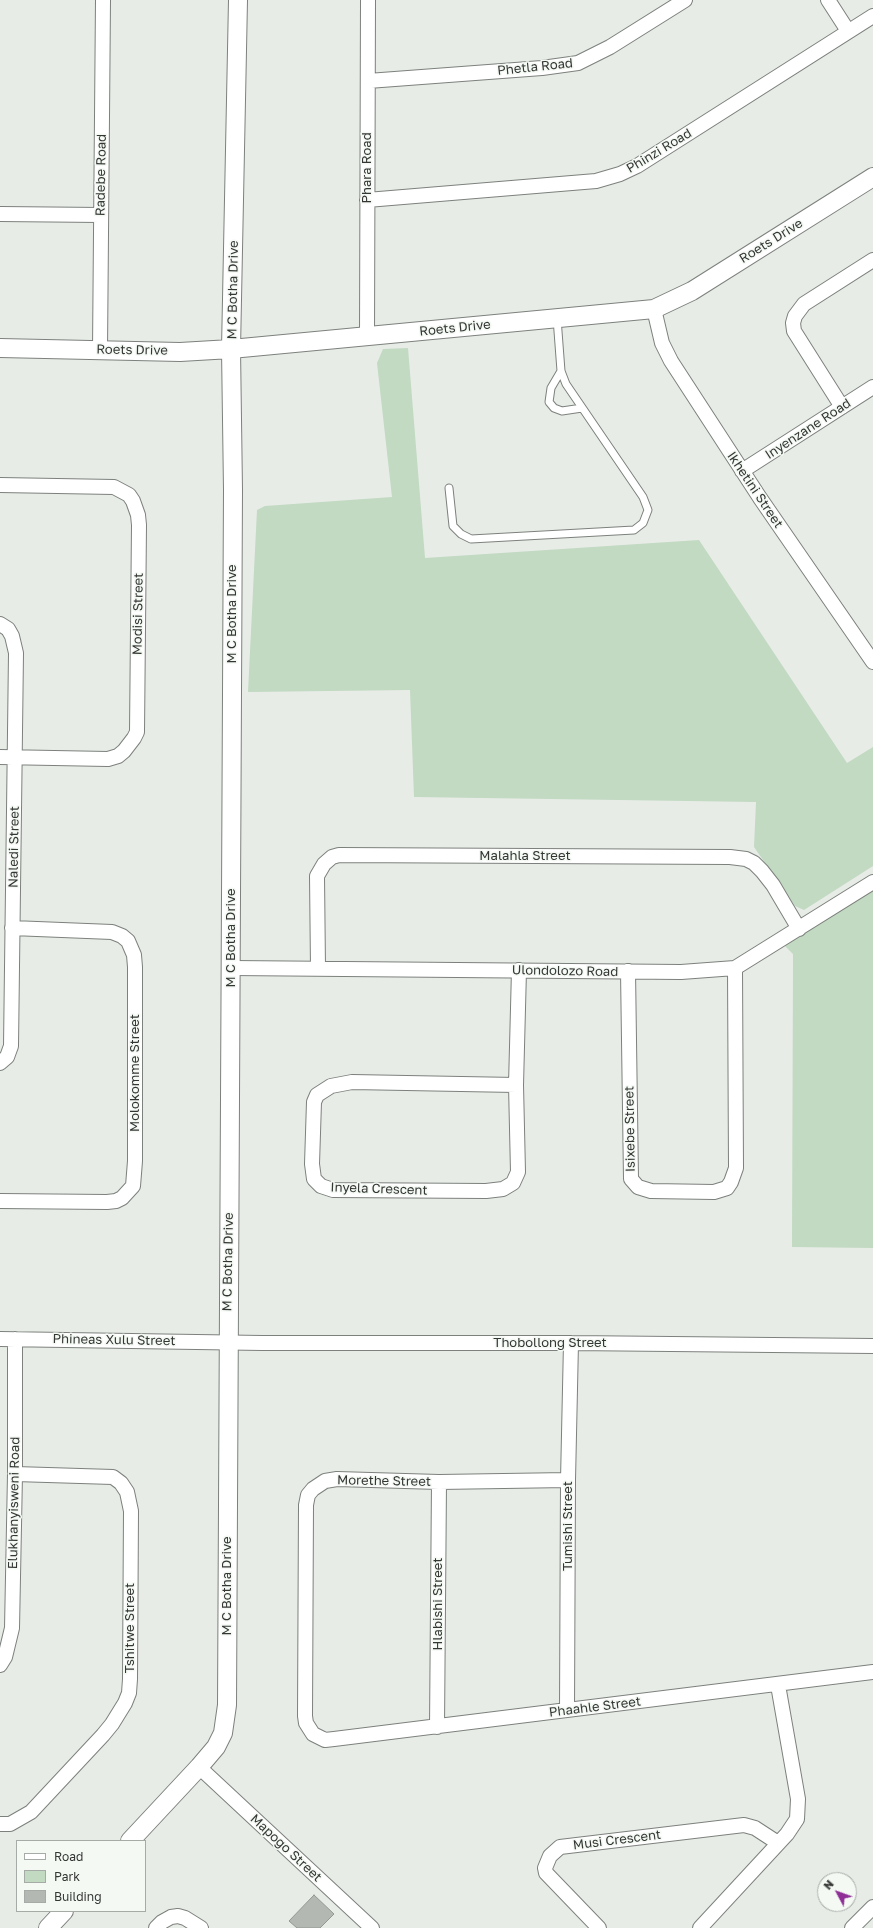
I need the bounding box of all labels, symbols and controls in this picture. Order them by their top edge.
street label: Phetla Road [496,55,574,79]
street label: Phinzi Road [624,125,694,177]
street label: Phara Road [359,132,375,204]
street label: Radebe Road [92,134,110,216]
street label: Roets Drive [737,215,805,267]
street label: M C Botha Drive [224,240,242,340]
street label: Roets Drive [419,317,491,339]
street label: Roets Drive [96,342,168,358]
street label: Inyenzane Road [762,396,854,462]
street label: Ikhetini Street [724,449,786,531]
street label: M C Botha Drive [224,564,240,664]
street label: Modisi Street [129,573,147,655]
street label: Naledi Street [5,806,23,888]
street label: Malahla Street [479,848,571,864]
street label: M C Botha Drive [223,888,239,988]
street label: Ulondolozo Road [512,962,618,980]
street label: Molokomme Street [127,1014,143,1132]
street label: Isixebe Street [621,1086,639,1172]
street label: Inyela Crescent [330,1180,428,1198]
street label: M C Botha Drive [219,1212,237,1312]
street label: Phineas Xulu Street [52,1331,176,1349]
street label: Thobollong Street [493,1335,607,1351]
street label: Elukhanyisweni Road [5,1437,23,1569]
street label: Morethe Street [337,1472,431,1490]
street label: Tumishi Street [560,1481,576,1571]
street label: M C Botha Drive [219,1536,235,1636]
street label: Hlabishi Street [430,1558,446,1650]
street label: Tshitwe Street [122,1583,138,1673]
street label: Phaahle Street [548,1694,642,1720]
street label: Mapogo Street [247,1811,325,1885]
street label: Musi Crescent [572,1827,662,1853]
legend [16,1840,146,1912]
text: Road [54,1849,83,1864]
text: Park [54,1869,80,1884]
north arrow [817,1872,857,1912]
text: N [821,1877,836,1892]
text: Building [54,1889,102,1904]

